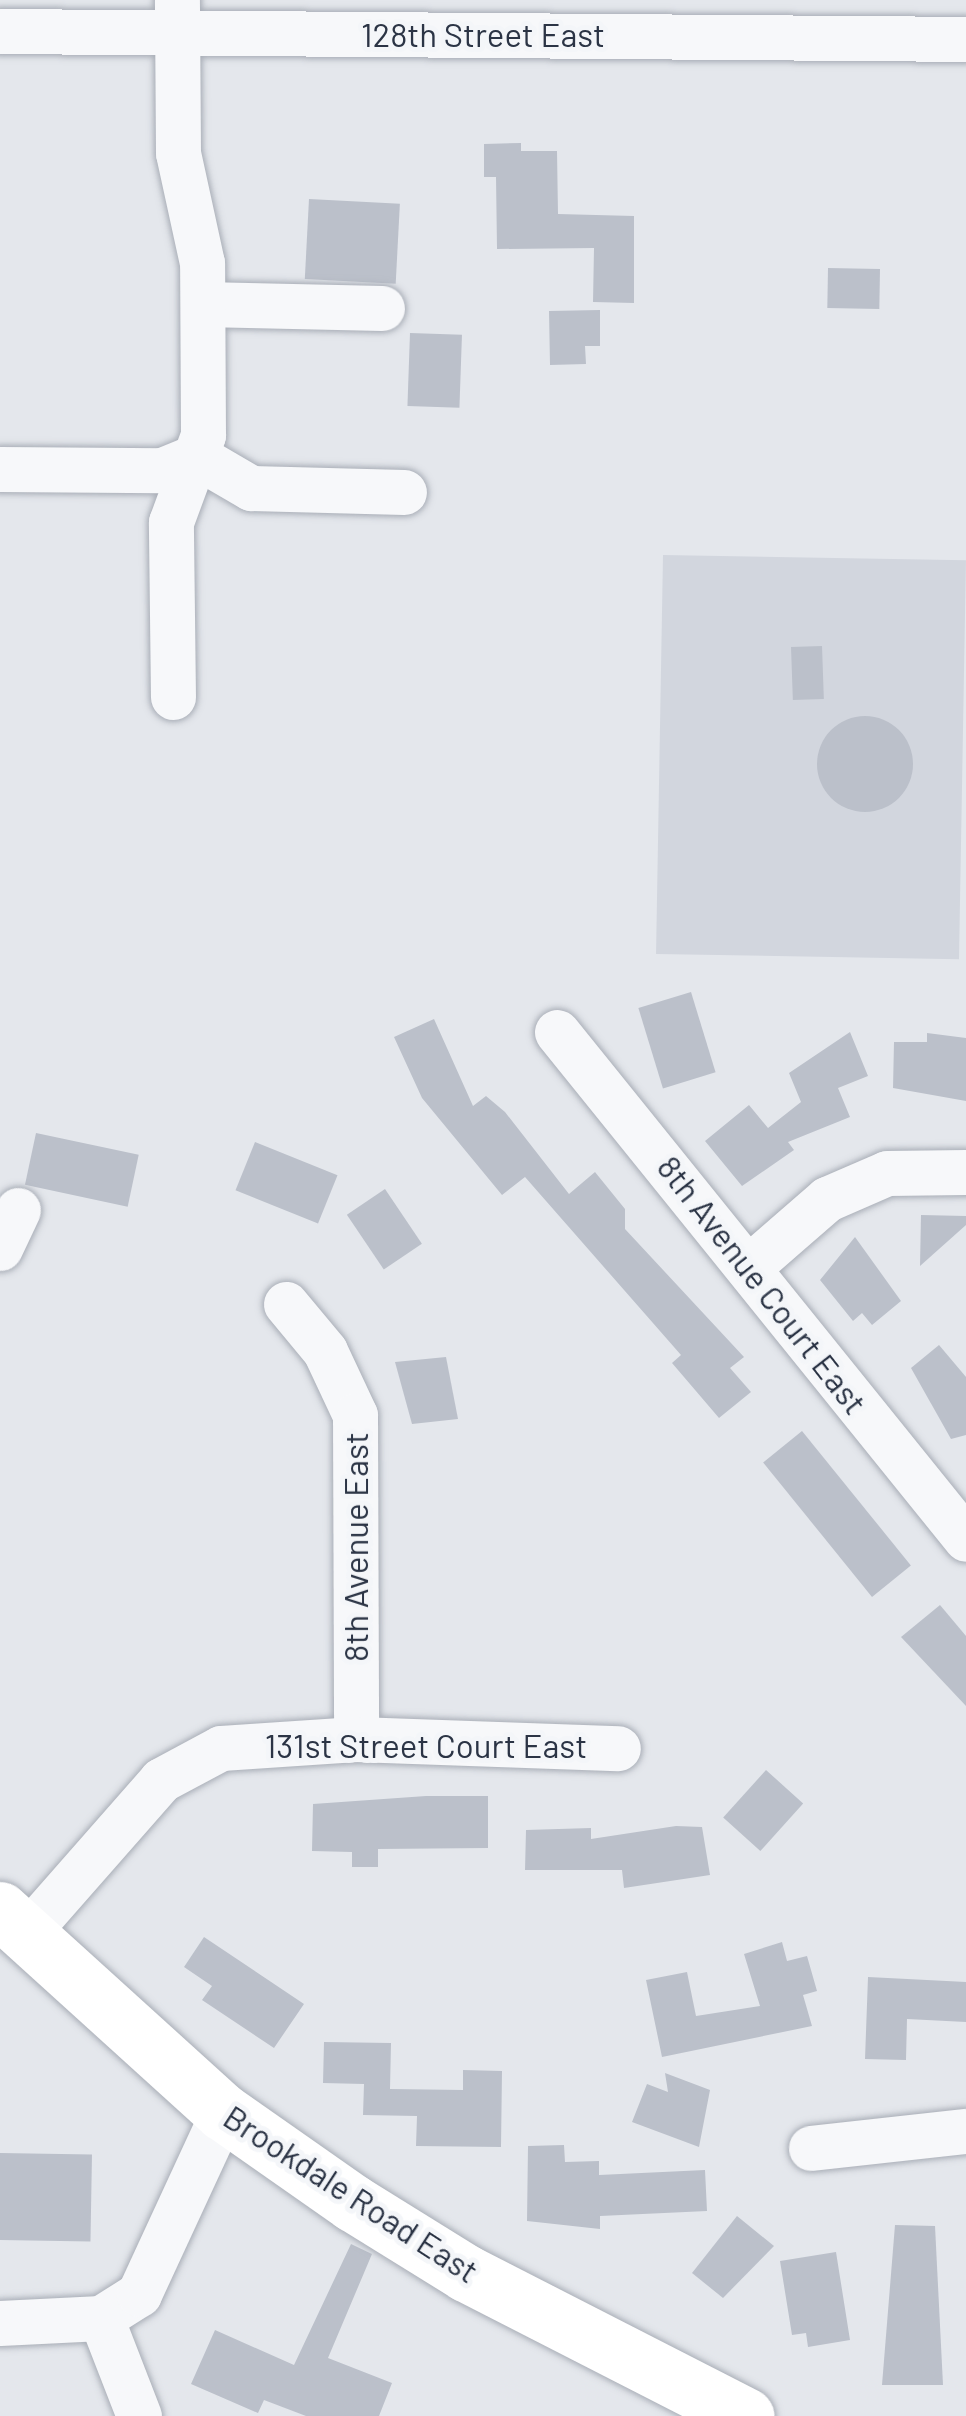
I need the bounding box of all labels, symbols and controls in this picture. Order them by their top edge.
street label: 128th Street East [361,15,605,55]
street label: 8th Avenue Court East [649,1148,875,1422]
street label: 8th Avenue East [336,1432,376,1662]
street label: 131st Street Court East [265,1726,587,1766]
street label: Brookdale Road East [216,2097,486,2291]

